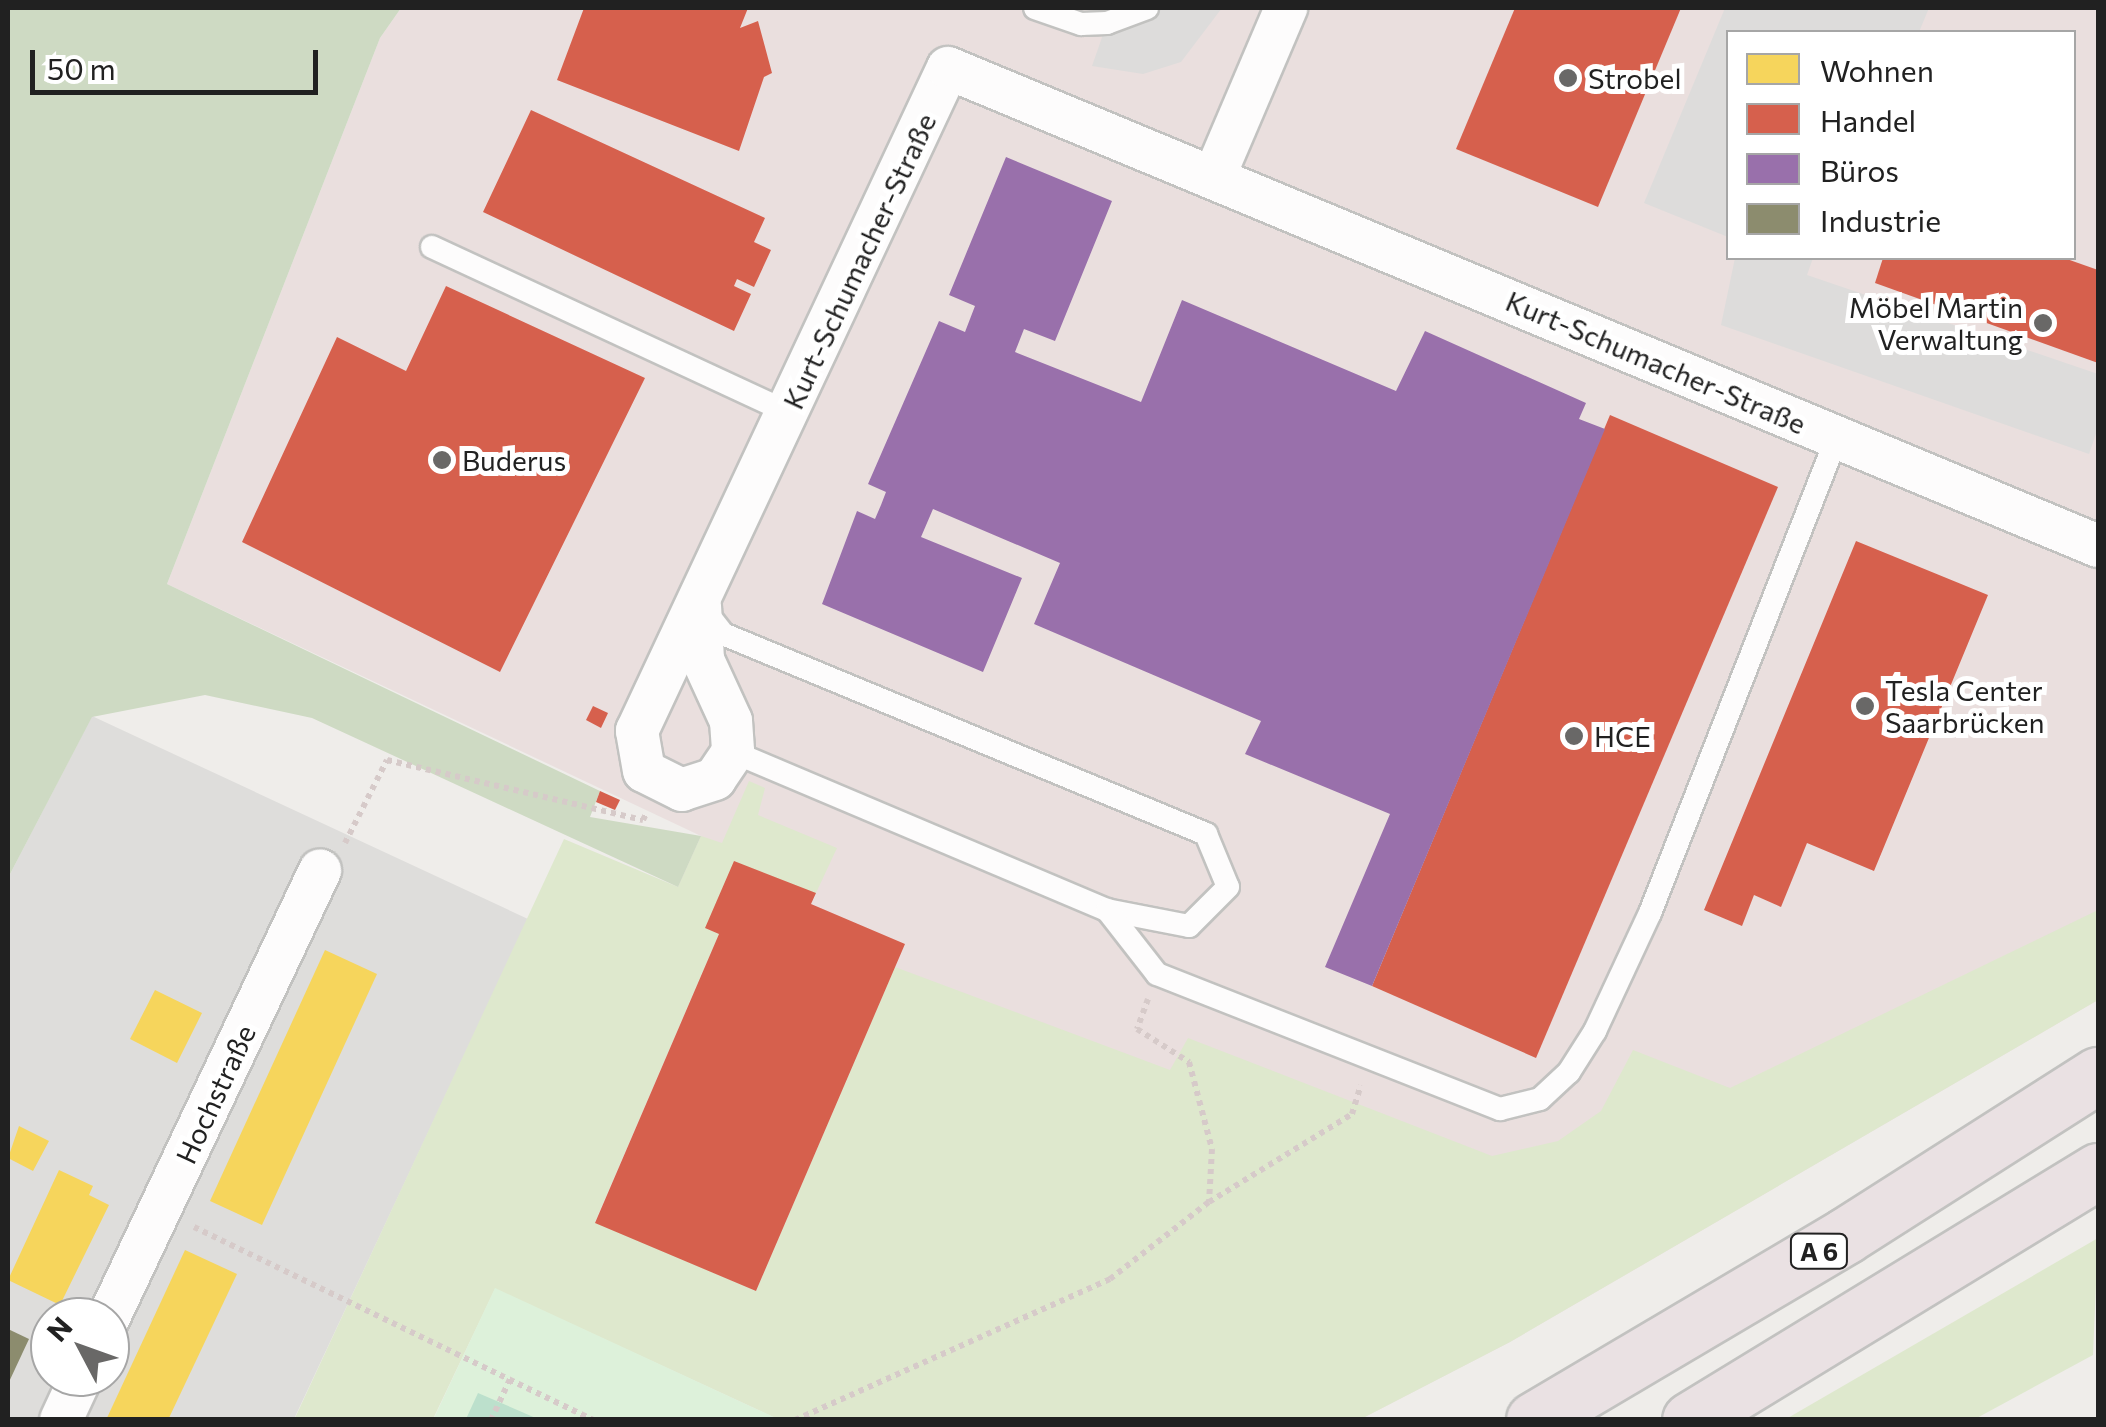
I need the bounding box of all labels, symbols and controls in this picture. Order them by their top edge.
scale bar [35,30,322,92]
legend [1726,30,2076,260]
text: 50 m [47,49,116,86]
text: Wohnen [1820,51,1934,88]
place label: Strobel [1588,61,1681,95]
marker: Strobel [1557,67,1579,89]
text: Handel [1820,101,1916,138]
street label: Kurt-Schumacher-Straße [776,108,942,414]
text: Büros [1820,151,1899,188]
text: Industrie [1820,201,1941,238]
street label: Kurt-Schumacher-Straße [1501,284,1811,440]
place label: Möbel Martin Verwaltung [1849,290,2023,356]
marker: Möbel Martin Verwaltung [2032,312,2054,334]
place label: Buderus [462,443,566,477]
marker: Buderus [431,449,453,471]
place label: Tesla Center Saarbrücken [1885,673,2044,739]
marker: Tesla Center Saarbrücken [1854,695,1876,717]
place label: HCE [1594,719,1651,753]
marker: HCE [1563,725,1585,747]
street label: Hochstraße [168,1019,262,1169]
road number: A 6 [1789,1231,1849,1271]
north arrow [30,1297,130,1397]
text: N [39,1310,79,1348]

